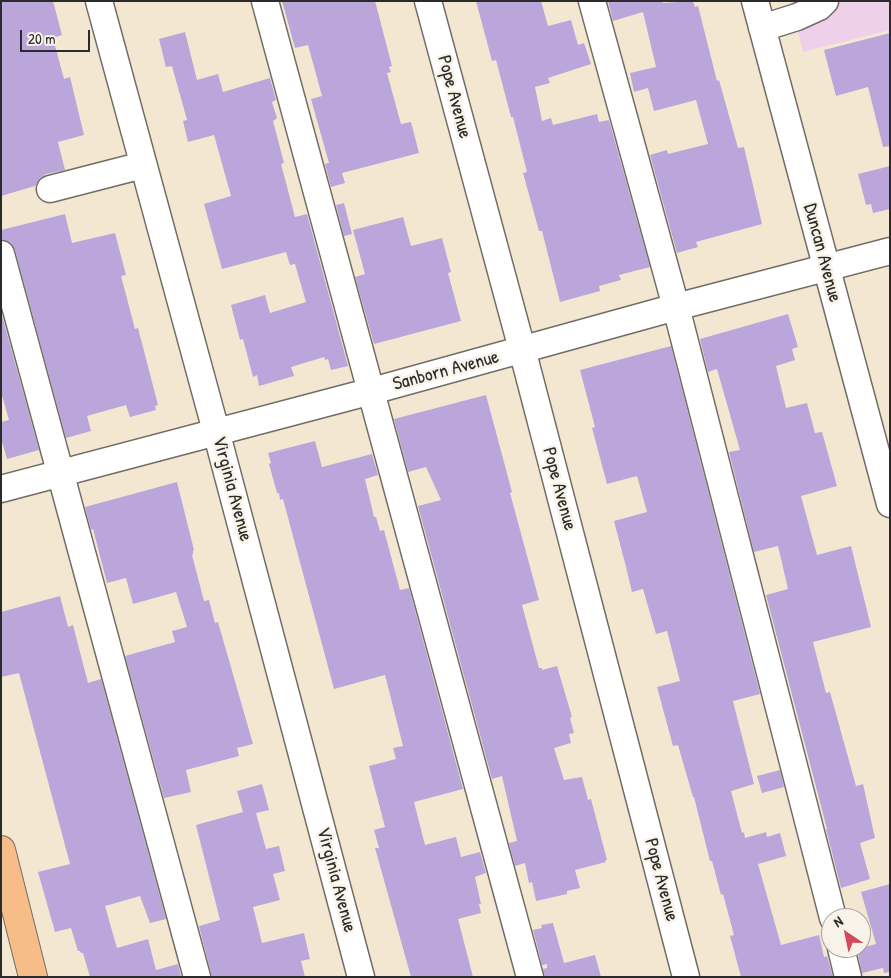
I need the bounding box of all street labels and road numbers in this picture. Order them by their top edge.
street label: Pope Avenue [432,53,476,141]
street label: Duncan Avenue [798,201,846,305]
street label: Sanborn Avenue [391,346,501,396]
street label: Virginia Avenue [207,434,257,544]
street label: Pope Avenue [537,445,581,533]
street label: Virginia Avenue [311,825,361,935]
street label: Pope Avenue [639,836,683,924]

